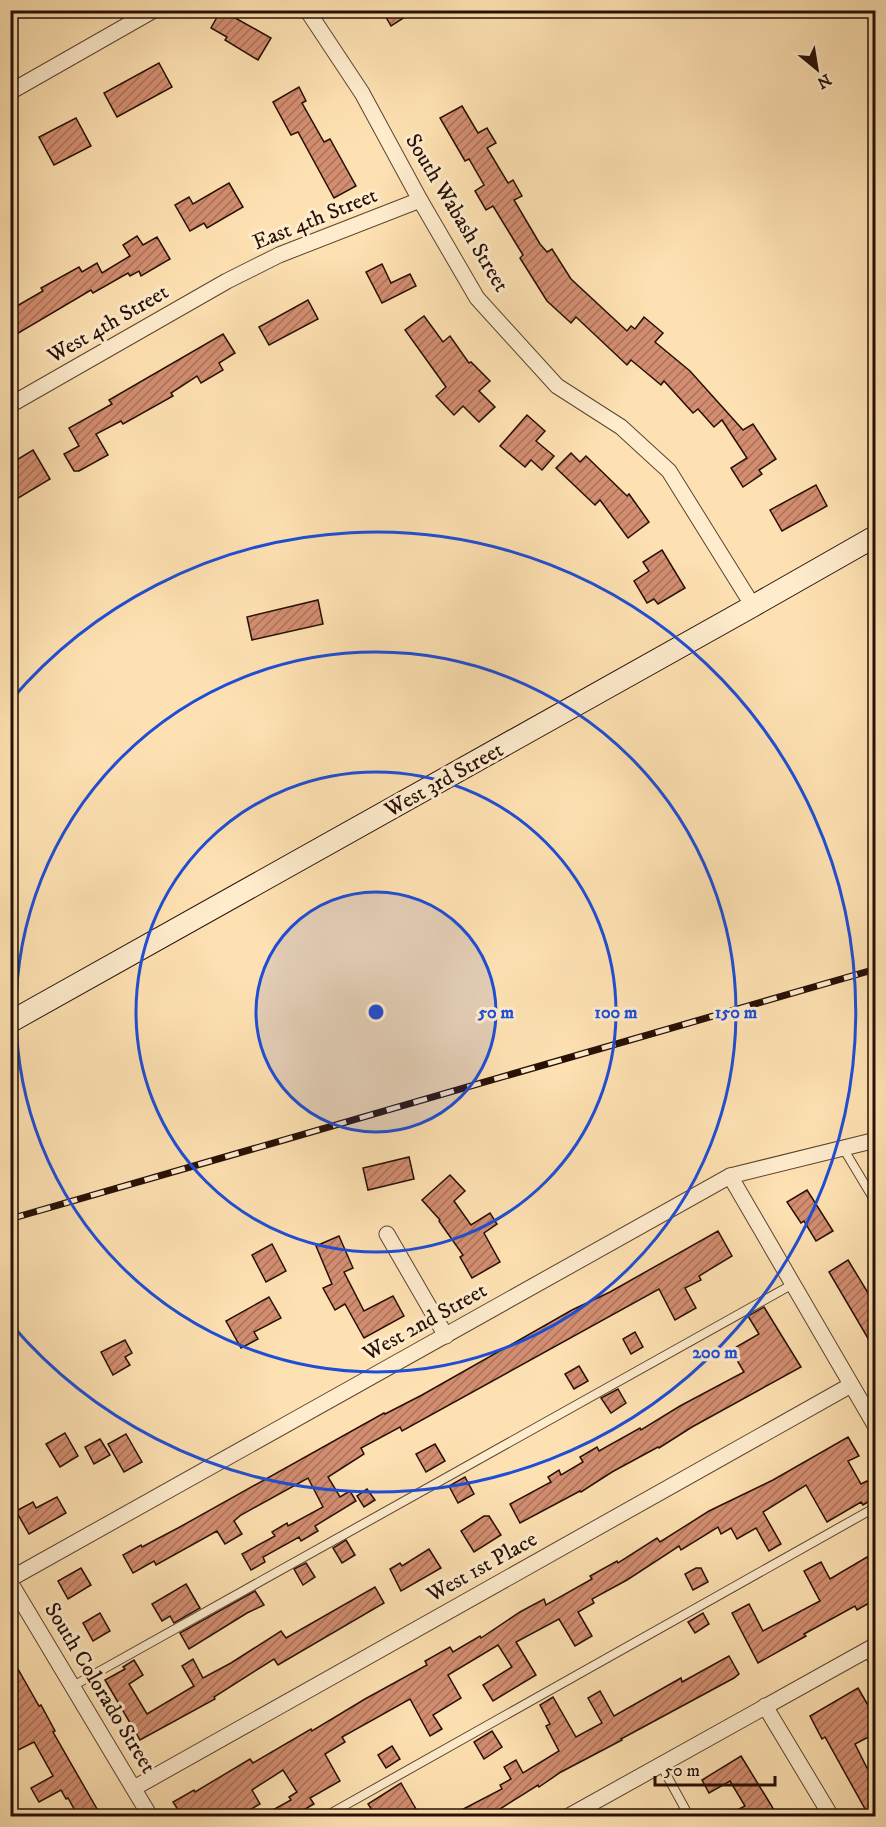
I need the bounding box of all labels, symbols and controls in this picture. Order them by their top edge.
north arrow [787,39,847,99]
text: N [813,69,835,93]
street label: South Wabash Street [399,129,515,297]
street label: East 4th Street [249,182,381,256]
street label: West 4th Street [42,278,173,370]
street label: West 3rd Street [379,736,508,824]
centre of rings [366,1002,386,1022]
text: 50 m [477,1002,514,1024]
text: 100 m [594,1002,638,1024]
text: 150 m [715,1002,758,1024]
street label: West 2nd Street [358,1277,492,1368]
text: 200 m [692,1342,738,1364]
street label: West 1st Place [421,1526,542,1609]
street label: South Colorado Street [38,1598,162,1778]
scale bar [655,1749,775,1787]
text: 50 m [664,1760,700,1782]

